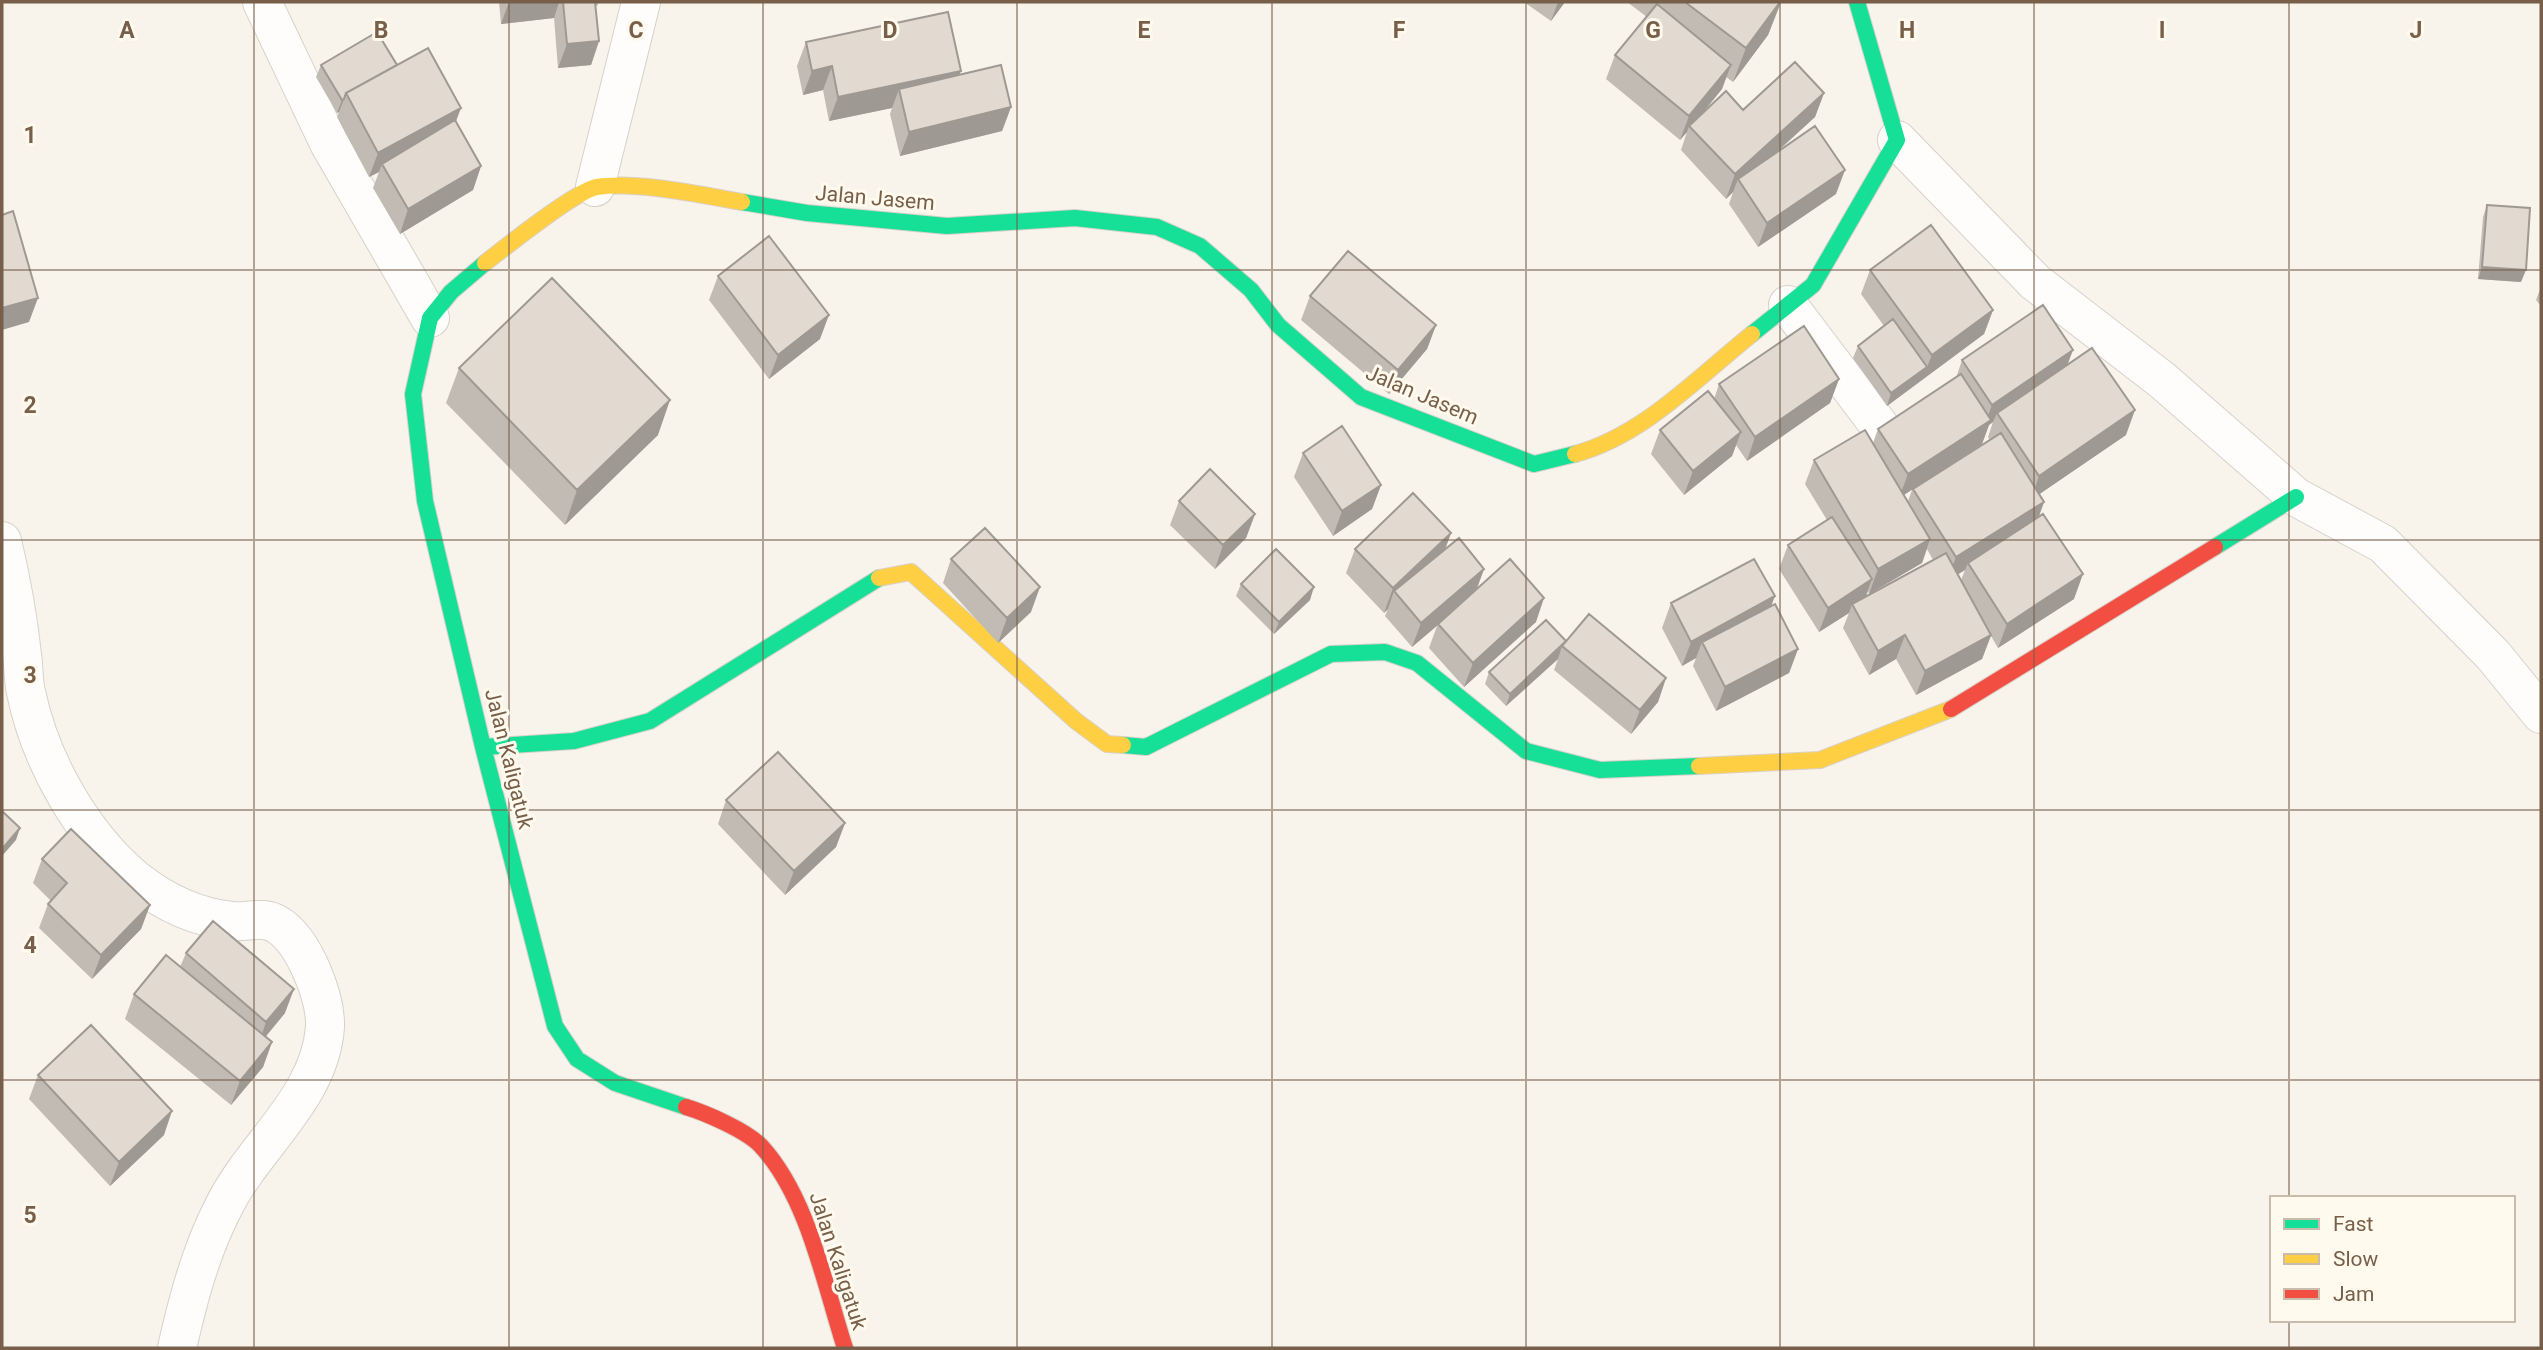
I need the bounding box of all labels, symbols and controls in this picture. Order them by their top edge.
text: A [119,17,135,44]
text: B [374,17,388,44]
text: C [628,17,644,44]
text: D [883,17,897,44]
text: E [1138,17,1151,44]
text: F [1393,17,1406,44]
text: G [1645,17,1661,44]
text: H [1899,17,1915,44]
text: I [2159,17,2165,44]
text: J [2410,17,2422,44]
text: 1 [23,122,37,149]
street label: Jalan Jasem [814,181,936,215]
street label: Jalan Jasem [1362,361,1482,429]
text: 2 [23,392,37,419]
text: 3 [23,662,37,689]
street label: Jalan Kaligatuk [480,686,538,832]
text: 4 [23,932,37,959]
street label: Jalan Kaligatuk [804,1189,872,1333]
legend [2270,1196,2515,1322]
text: 5 [23,1202,37,1229]
text: Fast [2333,1212,2374,1236]
text: Slow [2333,1247,2379,1271]
text: Jam [2333,1282,2374,1306]

